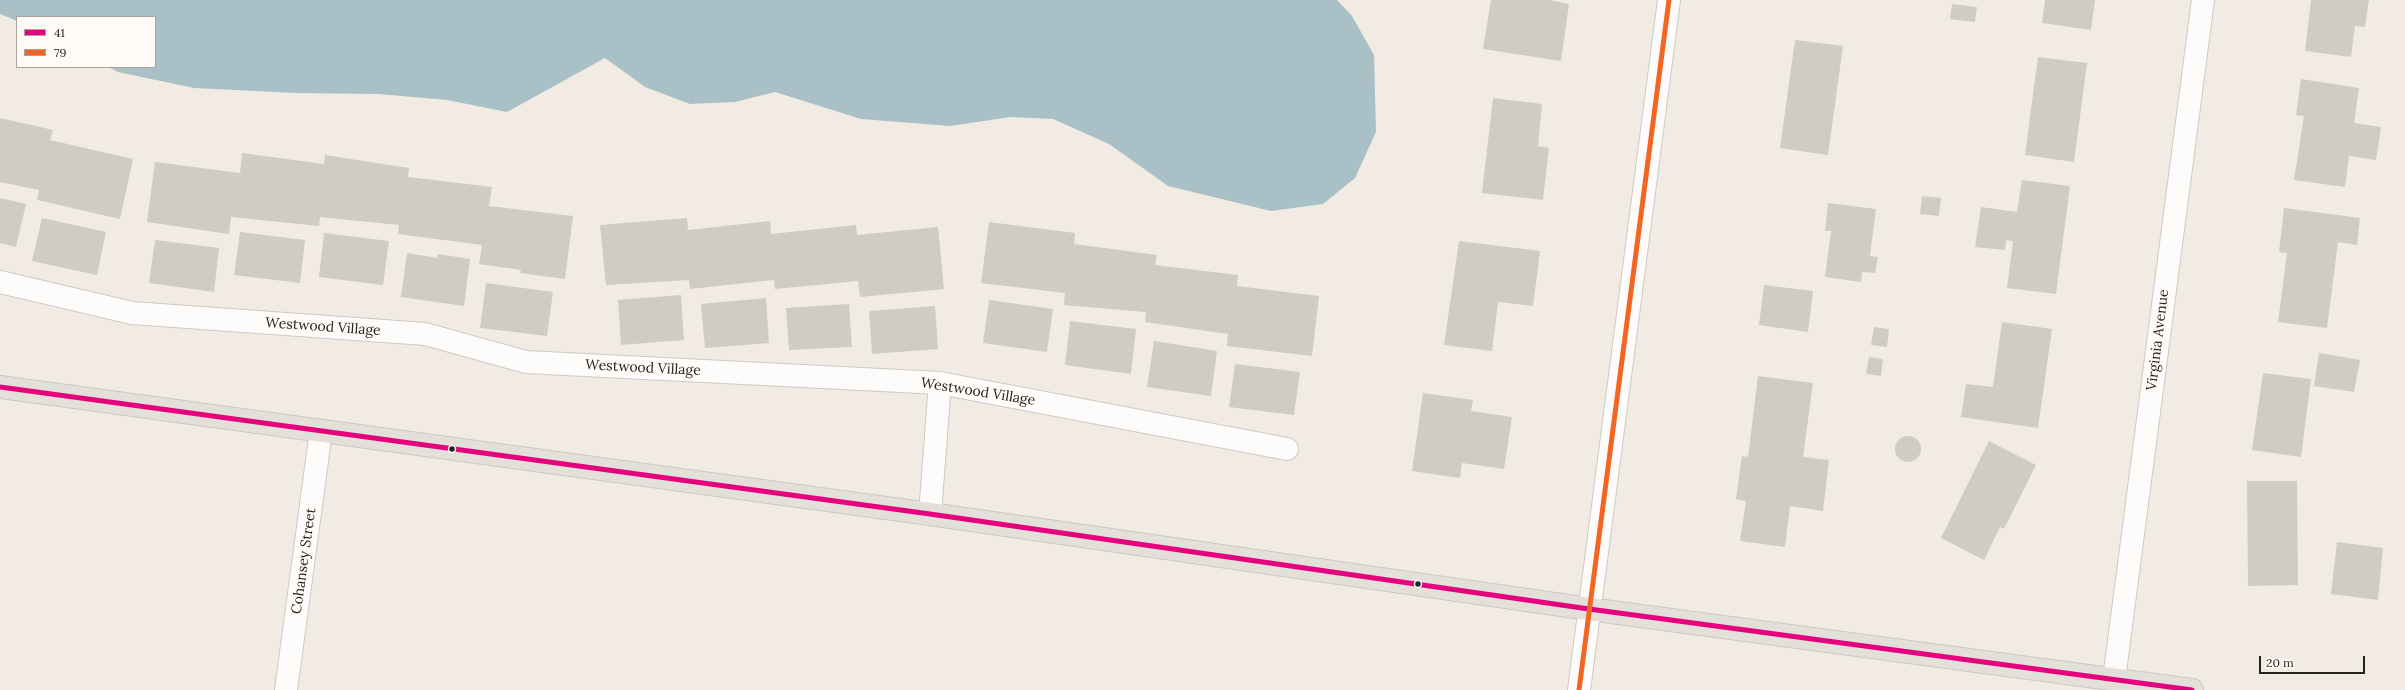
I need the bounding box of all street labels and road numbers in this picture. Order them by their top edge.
street label: Virginia Avenue [2143,288,2173,392]
street label: Westwood Village [265,315,381,339]
street label: Westwood Village [585,357,701,379]
street label: Westwood Village [920,375,1036,409]
street label: Cohansey Street [288,507,320,615]

